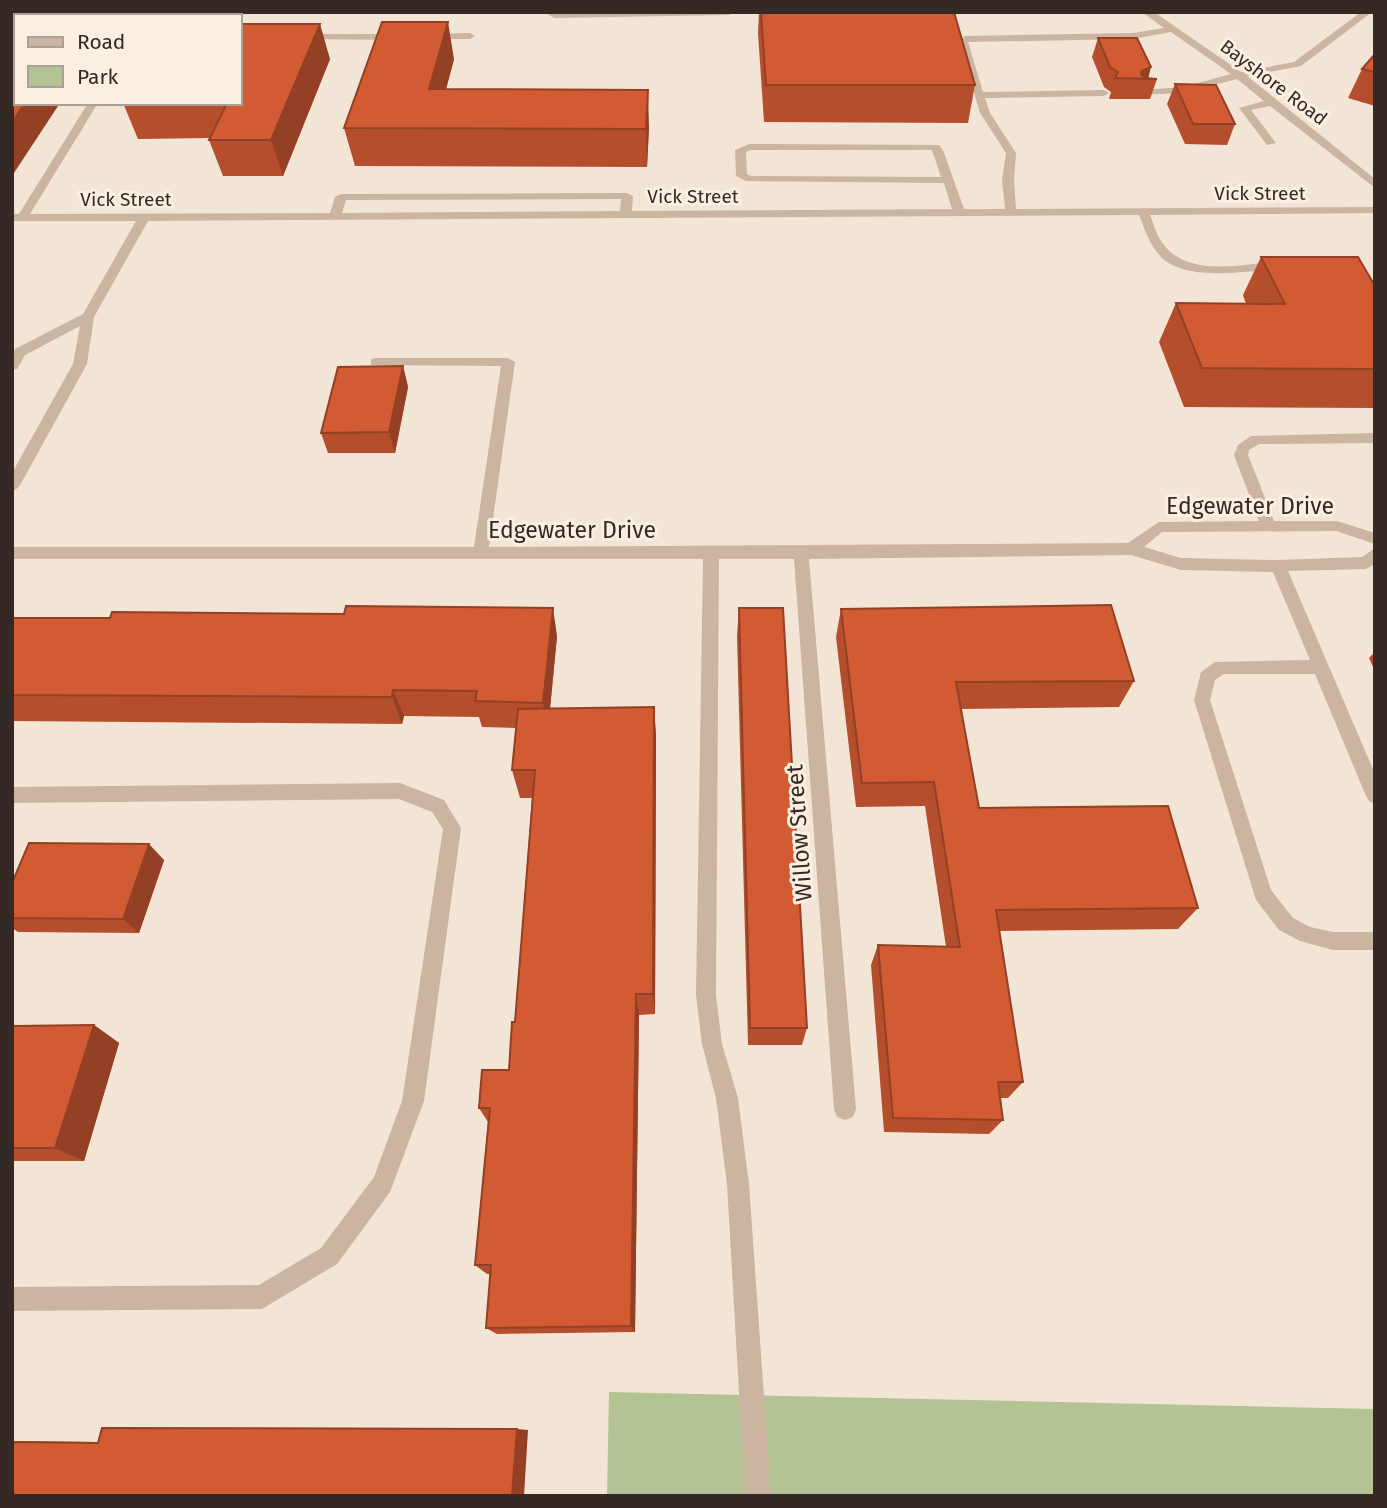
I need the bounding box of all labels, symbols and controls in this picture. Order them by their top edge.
legend [14,14,242,105]
text: Road [77,29,125,55]
street label: Bayshore Road [1216,35,1332,130]
text: Park [77,64,119,90]
street label: Vick Street [1214,182,1306,205]
street label: Vick Street [647,185,739,208]
street label: Vick Street [80,188,172,211]
street label: Edgewater Drive [1166,492,1334,520]
street label: Edgewater Drive [488,516,656,544]
street label: Willow Street [780,763,818,902]

